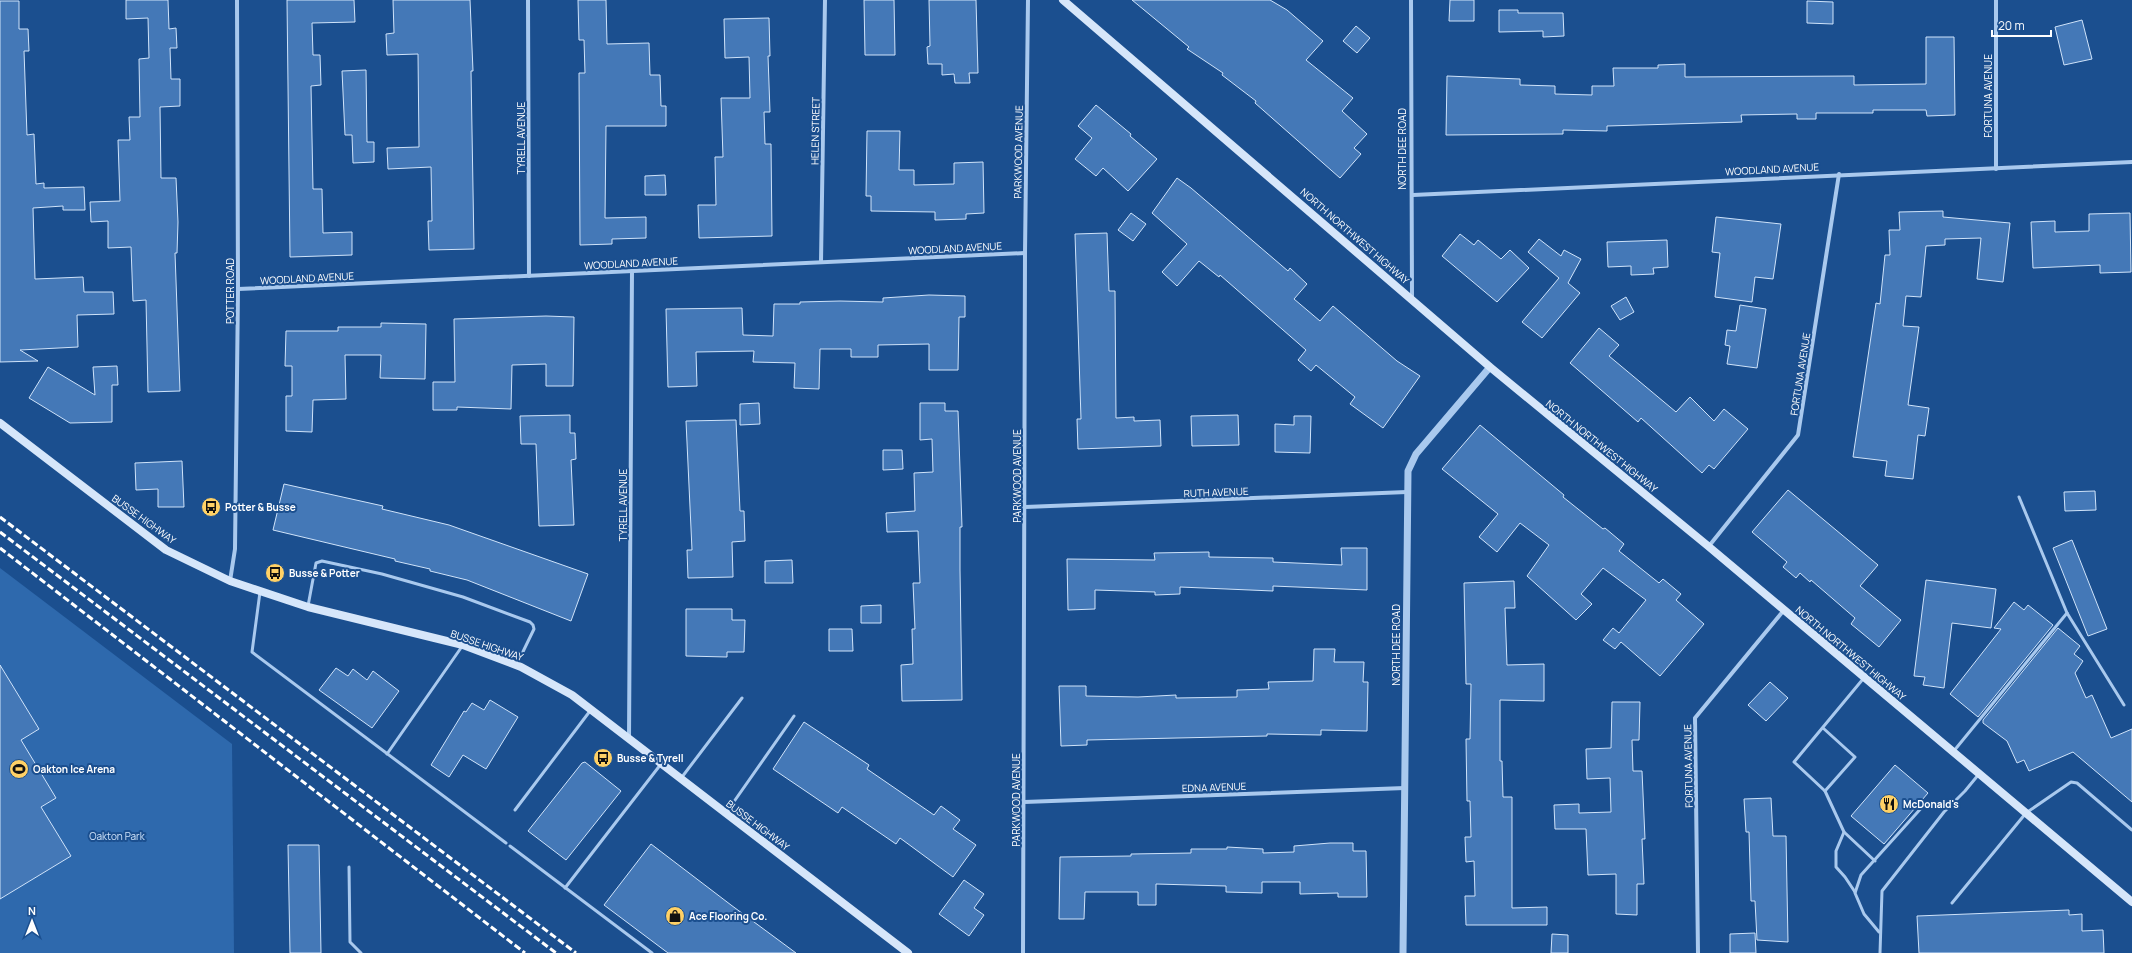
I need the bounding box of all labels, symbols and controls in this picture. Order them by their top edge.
scale bar [1992,12,2051,38]
text: 20 m [1998,17,2025,34]
street label: FORTUNA AVENUE [1981,54,1995,138]
street label: HELEN STREET [807,97,823,165]
street label: TYRELL AVENUE [514,101,528,174]
street label: PARKWOOD AVENUE [1010,105,1026,199]
street label: NORTH DEE ROAD [1395,108,1409,190]
street label: WOODLAND AVENUE [1725,160,1820,178]
street label: NORTH NORTHWEST HIGHWAY [1298,185,1413,288]
street label: WOODLAND AVENUE [908,239,1003,257]
street label: WOODLAND AVENUE [584,254,679,272]
street label: POTTER ROAD [223,258,237,324]
street label: WOODLAND AVENUE [260,269,355,287]
street label: FORTUNA AVENUE [1787,331,1814,416]
street label: NORTH NORTHWEST HIGHWAY [1543,396,1661,496]
street label: PARKWOOD AVENUE [1010,429,1024,523]
street label: TYRELL AVENUE [616,468,630,541]
street label: RUTH AVENUE [1183,484,1249,500]
street label: BUSSE HIGHWAY [109,491,179,547]
bus stop icon: Potter & Busse [200,496,222,518]
place label: Potter & Busse [225,500,296,514]
bus stop icon: Busse & Potter [264,562,286,584]
place label: Busse & Potter [289,566,360,580]
street label: NORTH NORTHWEST HIGHWAY [1793,603,1909,704]
street label: NORTH DEE ROAD [1389,604,1403,686]
street label: BUSSE HIGHWAY [449,626,526,664]
street label: FORTUNA AVENUE [1680,724,1696,808]
bus stop icon: Busse & Tyrell [592,747,614,769]
place label: Busse & Tyrell [617,751,684,765]
street label: PARKWOOD AVENUE [1009,753,1023,847]
sports icon: Oakton Ice Arena [8,758,30,780]
place label: Oakton Ice Arena [33,762,115,776]
street label: EDNA AVENUE [1182,779,1247,795]
restaurant icon: McDonald's [1878,793,1900,815]
street label: BUSSE HIGHWAY [723,797,793,854]
place label: McDonald's [1903,797,1959,811]
park label: Oakton Park [89,829,146,843]
north arrow [12,901,52,941]
text: N [28,903,36,918]
shop icon: Ace Flooring Co. [664,905,686,927]
place label: Ace Flooring Co. [689,909,767,923]

